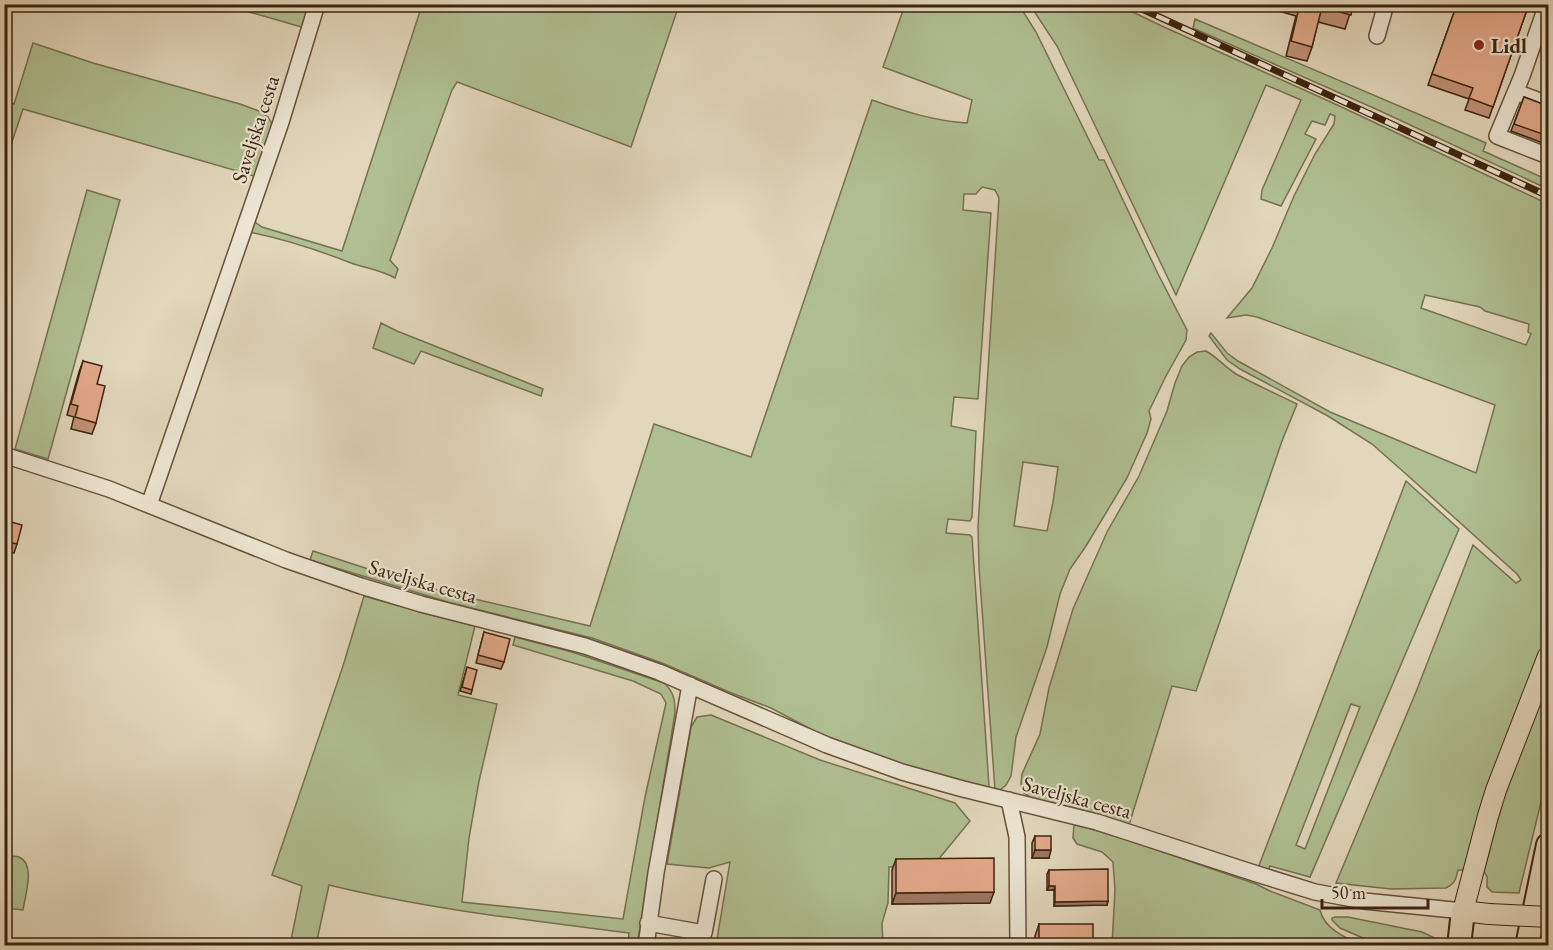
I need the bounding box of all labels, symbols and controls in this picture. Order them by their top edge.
place label: Lidl [1491,32,1527,59]
marker: Lidl [1472,38,1486,52]
street label: Saveljska cesta [225,71,285,186]
street label: Saveljska cesta [366,553,481,610]
street label: Saveljska cesta [1020,770,1135,825]
scale bar [1322,872,1428,910]
text: 50 m [1331,881,1366,904]

